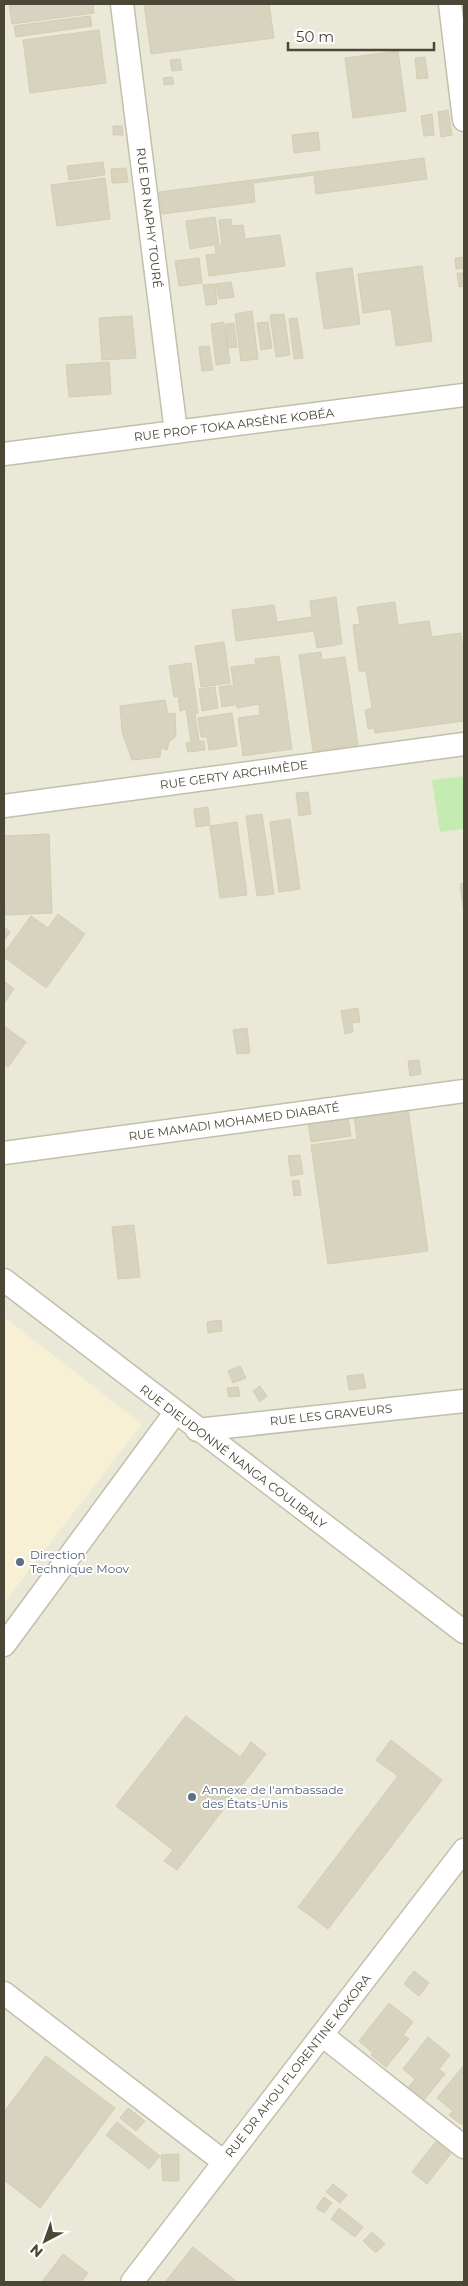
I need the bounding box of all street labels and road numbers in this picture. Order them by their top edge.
street label: RUE DR NAPHY TOURÉ [133,147,166,289]
street label: RUE PROF TOKA ARSÈNE KOBÉA [133,405,335,444]
street label: RUE GERTY ARCHIMÈDE [159,757,309,792]
street label: RUE MAMADI MOHAMED DIABATÉ [128,1099,340,1144]
street label: RUE DIEUDONNÉ NANGA COULIBALY [137,1381,330,1532]
street label: RUE LES GRAVEURS [269,1401,393,1428]
street label: RUE DR AHOU FLORENTINE KOKORA [221,1971,374,2160]

